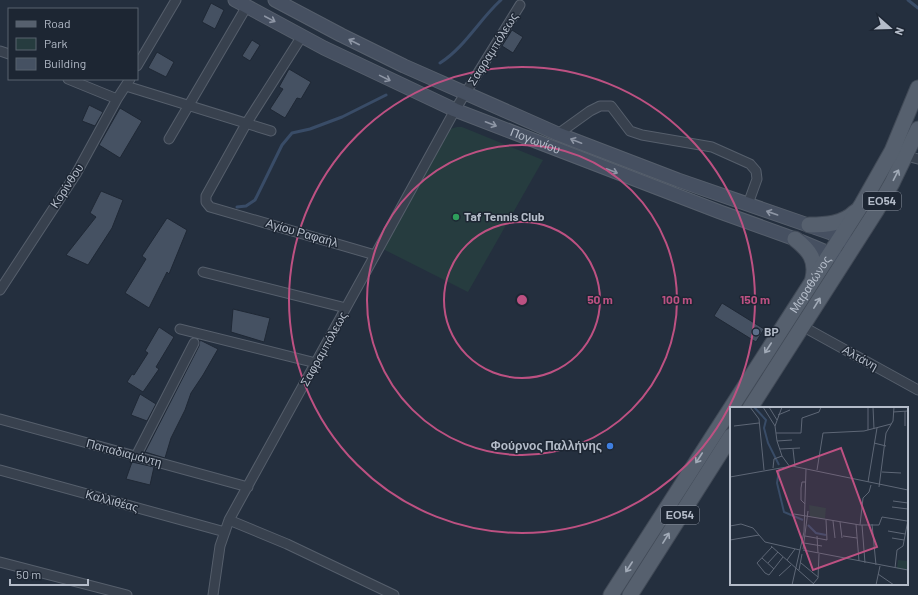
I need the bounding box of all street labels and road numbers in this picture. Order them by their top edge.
street label: Σαφραμπόλεως [464,9,521,88]
street label: Πογωνίου [508,124,563,156]
street label: Κορίνθου [47,161,86,211]
road number: ΕΟ54 [863,192,901,210]
street label: Αγίου Ραφαήλ [264,215,340,250]
street label: Μαραθώνος [786,253,834,315]
street label: Σαφραμπόλεως [297,309,350,389]
street label: Αλτάνη [840,342,881,373]
street label: Παπαδιαμάντη [85,435,163,470]
street label: Καλλιθέας [84,486,140,515]
road number: ΕΟ54 [661,506,699,524]

